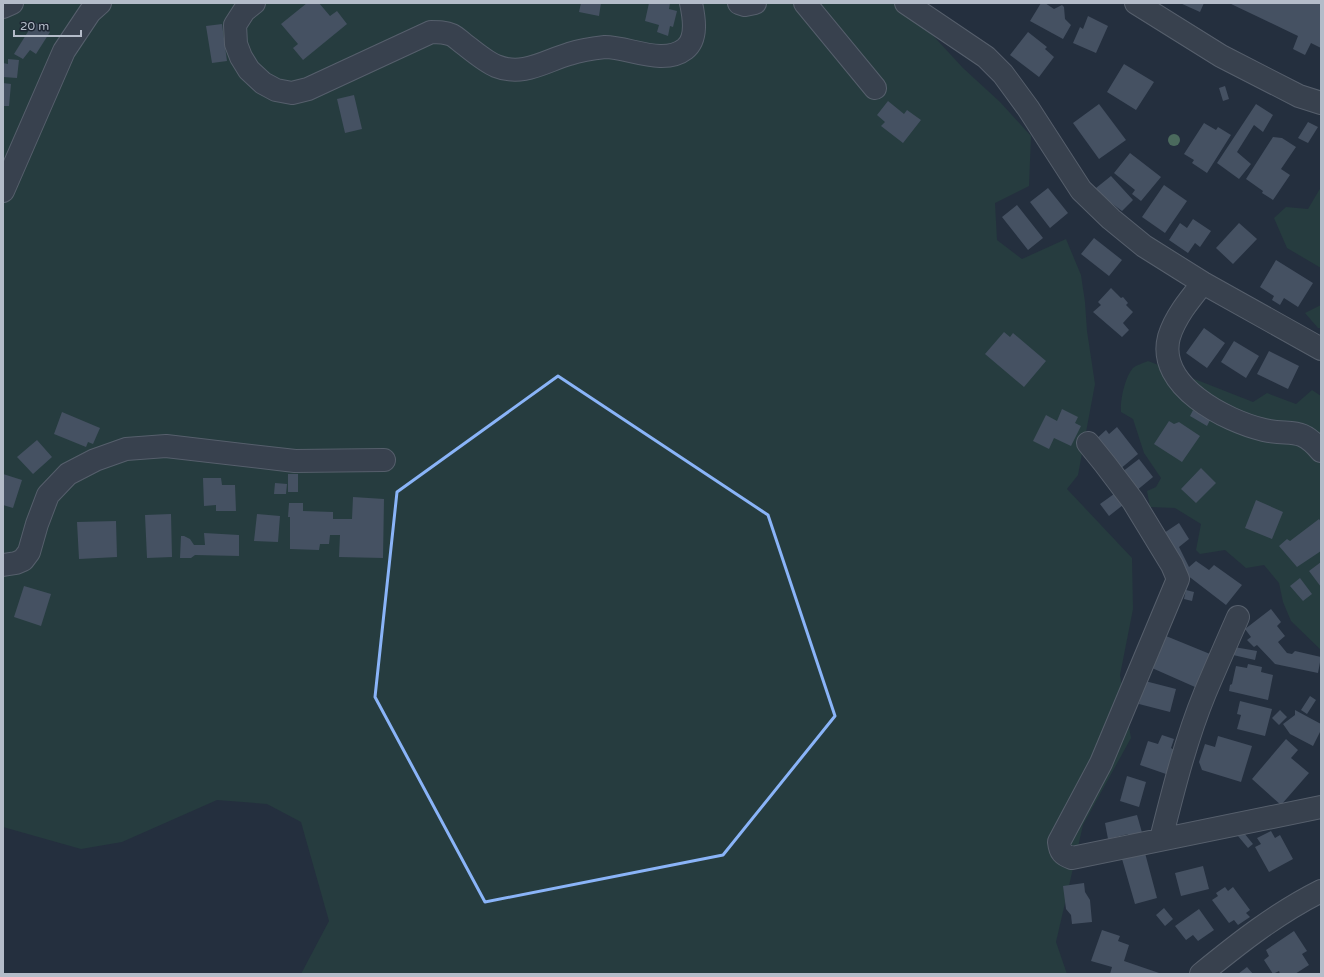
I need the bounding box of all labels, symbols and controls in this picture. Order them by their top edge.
scale bar [14,12,81,38]
text: 20 m [20,19,49,33]

